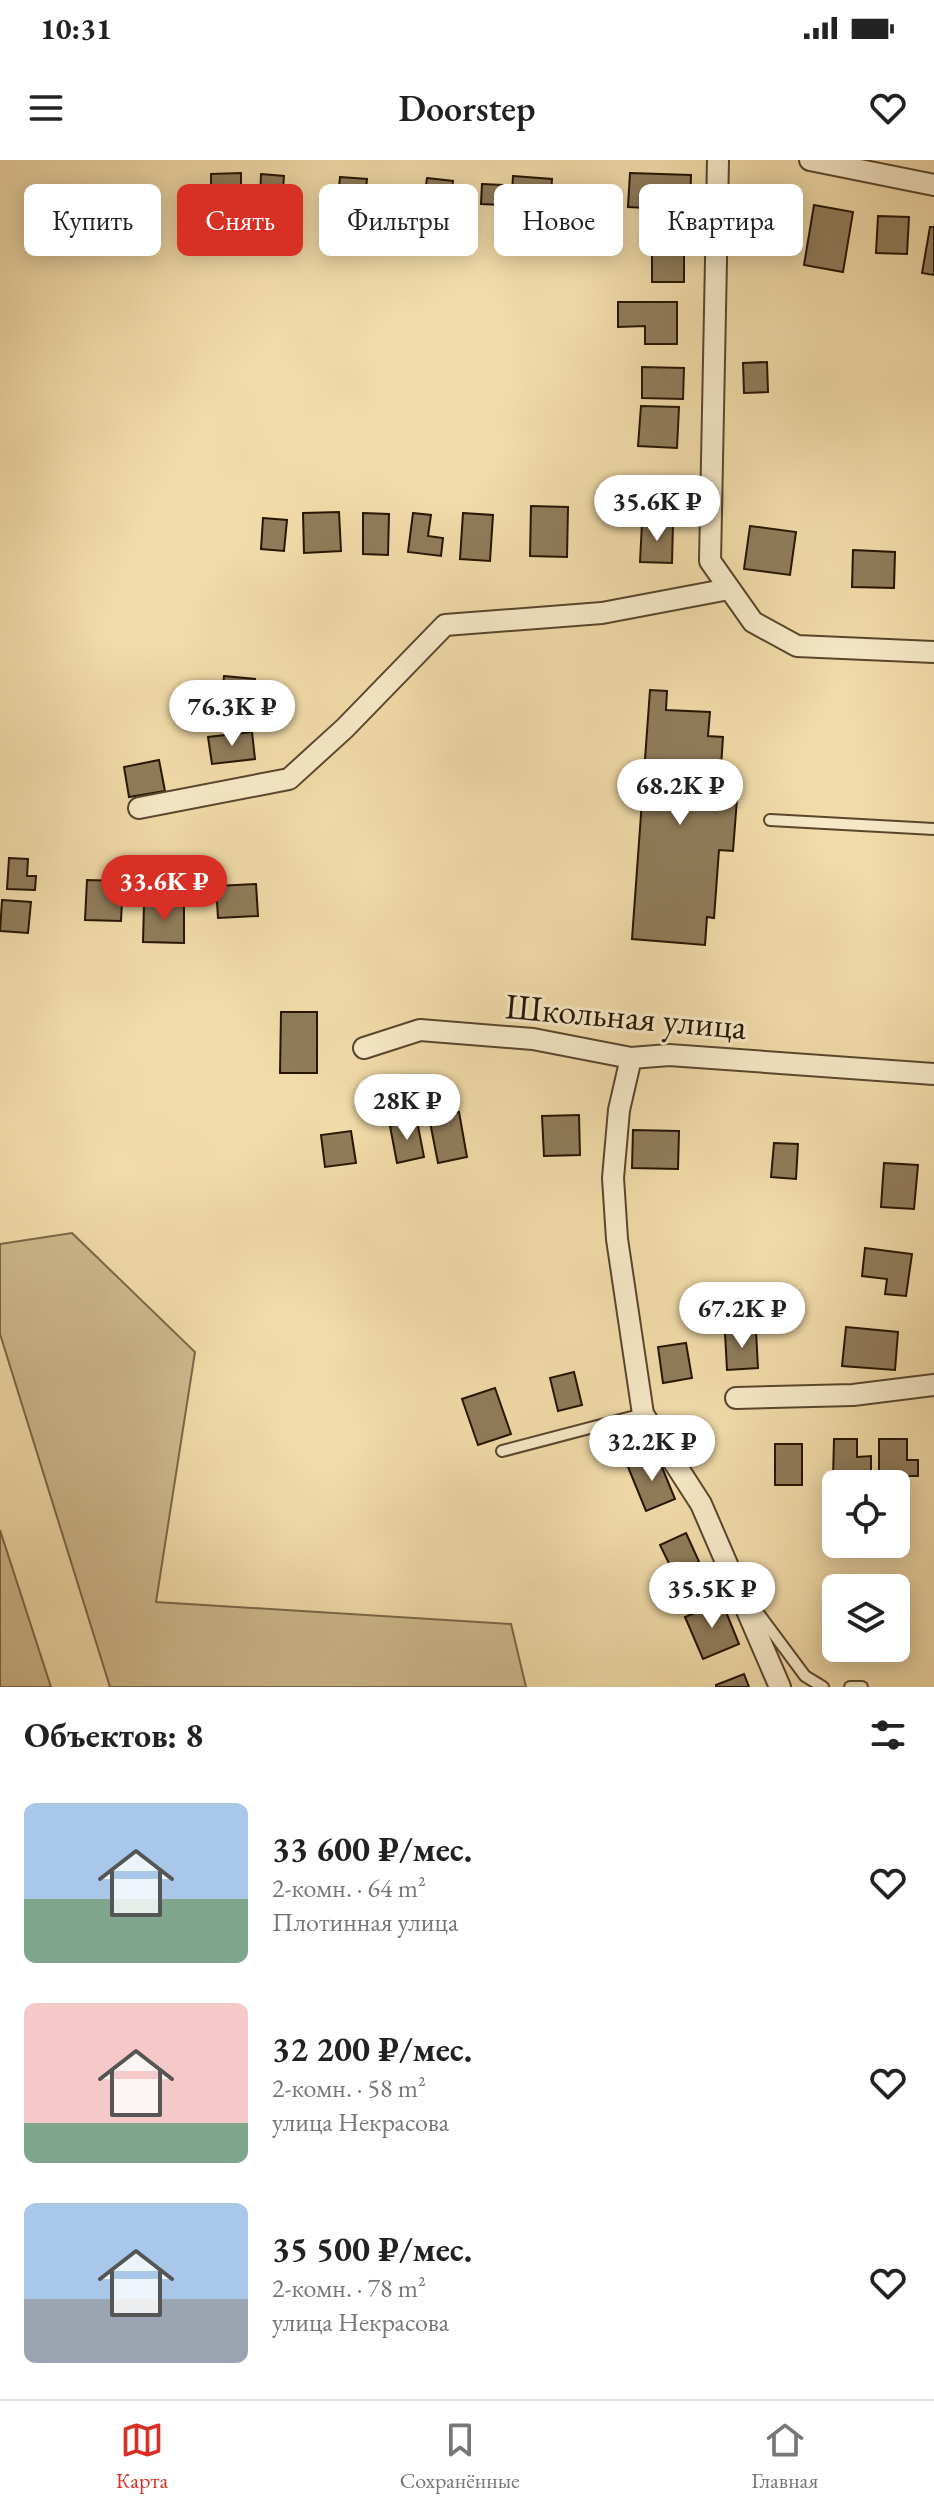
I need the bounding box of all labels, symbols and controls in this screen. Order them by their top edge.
text: 10:31 [40,9,112,48]
text: Doorstep [399,85,535,132]
icon: menu [24,86,68,130]
icon: heart [866,86,910,130]
chip: Купить [24,184,161,256]
chip: Снять [177,184,303,256]
chip: Фильтры [319,184,478,256]
chip: Новое [494,184,623,256]
chip: Квартира [639,184,803,256]
pin: 35.6K ₽ [583,475,731,543]
text: 35.6K ₽ [612,484,702,518]
pin: 76.3K ₽ [158,680,306,748]
text: 76.3K ₽ [187,689,277,723]
pin: 68.2K ₽ [606,759,754,827]
text: 68.2K ₽ [635,768,725,802]
pin: 33.6K ₽ [90,855,238,923]
text: 33.6K ₽ [119,864,209,898]
street label: Школьная улица [503,982,749,1050]
pin: 28K ₽ [351,1074,463,1142]
text: 28K ₽ [372,1083,442,1117]
pin: 67.2K ₽ [668,1282,816,1350]
text: 67.2K ₽ [697,1291,787,1325]
pin: 32.2K ₽ [578,1415,726,1483]
text: 32.2K ₽ [607,1424,697,1458]
map controls [822,1470,910,1662]
button: locate [822,1470,910,1558]
pin: 35.5K ₽ [638,1562,786,1630]
text: 35.5K ₽ [667,1571,757,1605]
button: layers [822,1574,910,1662]
text: Объектов: 8 [24,1713,203,1757]
icon: filters [866,1713,910,1757]
text: 33 600 ₽/мес. [272,1827,472,1871]
icon: home [88,1835,184,1931]
icon: heart [866,1861,910,1905]
text: 2-комн. · 64 m² [272,1871,426,1905]
text: Плотинная улица [272,1905,458,1939]
text: 32 200 ₽/мес. [272,2027,472,2071]
icon: home [88,2035,184,2131]
icon: heart [866,2061,910,2105]
text: 2-комн. · 58 m² [272,2071,426,2105]
text: улица Некрасова [272,2105,449,2139]
text: 35 500 ₽/мес. [272,2227,472,2271]
icon: home [88,2235,184,2331]
icon: heart [866,2261,910,2305]
text: 2-комн. · 78 m² [272,2271,426,2305]
text: улица Некрасова [272,2305,449,2339]
tab: Карта [116,2418,168,2495]
tab: Сохранённые [400,2418,520,2495]
tab: Главная [751,2418,818,2495]

